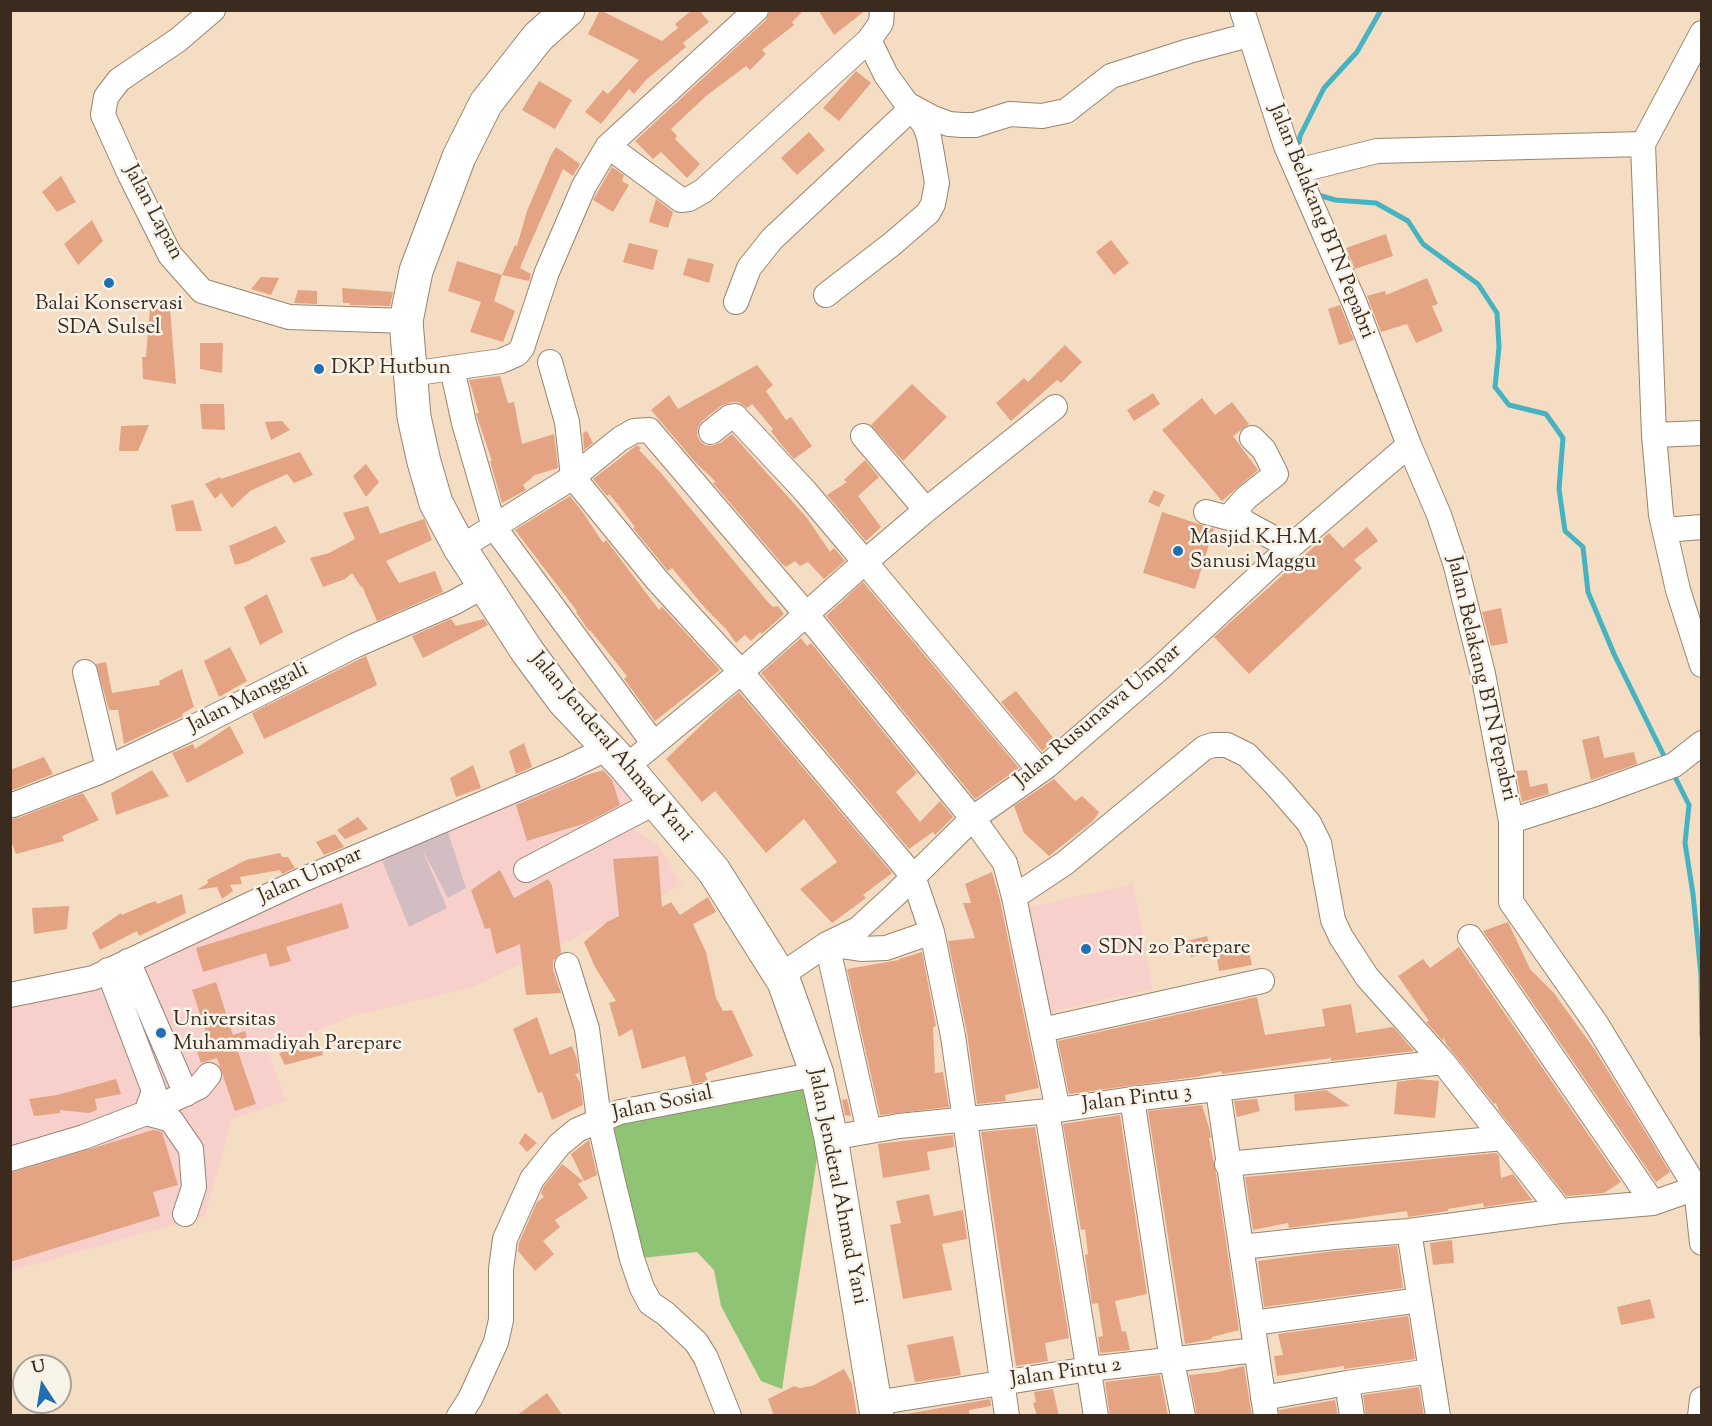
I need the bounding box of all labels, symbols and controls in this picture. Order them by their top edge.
street label: Jalan Belakang BTN Pepabri [1261,101,1379,343]
street label: Jalan Lapan [116,161,188,265]
marker: Balai Konservasi SDA Sulsel [102,276,116,290]
place label: Balai Konservasi SDA Sulsel [35,292,183,342]
place label: DKP Hutbun [331,356,451,382]
marker: DKP Hutbun [312,362,326,376]
place label: Masjid K.H.M. Sanusi Maggu [1190,526,1322,576]
marker: Masjid K.H.M. Sanusi Maggu [1171,544,1185,558]
street label: Jalan Belakang BTN Pepabri [1440,554,1520,804]
street label: Jalan Rusunawa Umpar [1010,640,1188,794]
street label: Jalan Jenderal Ahmad Yani [523,648,697,848]
street label: Jalan Manggali [185,658,313,740]
street label: Jalan Umpar [255,843,367,911]
place label: SDN 20 Parepare [1098,936,1251,962]
marker: SDN 20 Parepare [1079,942,1093,956]
place label: Universitas Muhammadiyah Parepare [173,1008,402,1058]
marker: Universitas Muhammadiyah Parepare [154,1026,168,1040]
street label: Jalan Jenderal Ahmad Yani [801,1067,871,1307]
street label: Jalan Pintu 3 [1081,1081,1193,1119]
street label: Jalan Sosial [611,1082,715,1128]
north arrow [12,1354,72,1414]
street label: Jalan Pintu 2 [1009,1354,1123,1394]
text: U [30,1355,47,1380]

